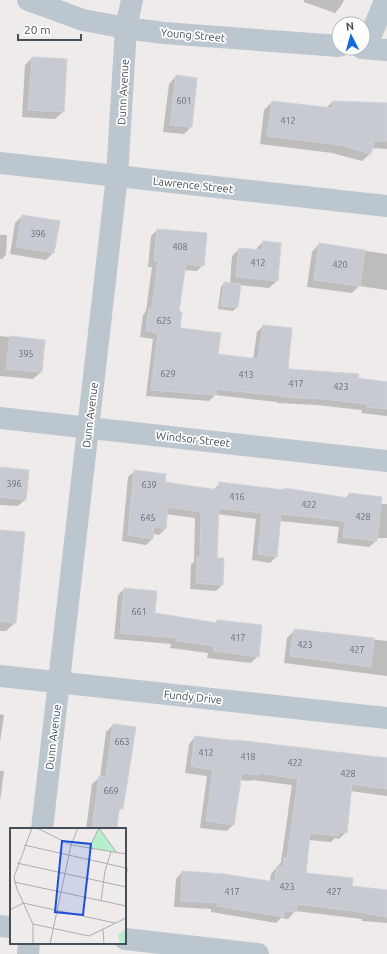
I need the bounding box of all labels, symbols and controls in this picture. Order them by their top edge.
scale bar [18,16,81,42]
north arrow [331,16,371,56]
text: N [345,20,355,32]
text: 20 m [24,23,51,36]
street label: Young Street [160,26,226,44]
street label: Dunn Avenue [115,59,131,125]
house number: 601 [176,96,192,106]
house number: 412 [280,116,296,126]
street label: Lawrence Street [152,175,234,195]
house number: 396 [30,229,46,239]
house number: 408 [172,242,188,252]
house number: 412 [250,258,266,268]
house number: 420 [332,260,348,270]
house number: 625 [156,316,172,326]
house number: 395 [18,349,34,359]
house number: 629 [160,369,176,379]
house number: 413 [238,370,254,380]
house number: 417 [288,379,304,389]
street label: Dunn Avenue [80,381,100,449]
house number: 423 [333,382,349,392]
street label: Windsor Street [155,429,231,449]
house number: 396 [6,479,22,489]
house number: 639 [141,480,157,490]
house number: 416 [229,492,245,502]
house number: 422 [301,500,317,510]
house number: 428 [355,512,371,522]
house number: 645 [140,513,156,523]
house number: 661 [131,607,147,617]
house number: 417 [230,633,246,643]
house number: 423 [297,640,313,650]
house number: 427 [349,645,365,655]
street label: Fundy Drive [163,688,223,706]
street label: Dunn Avenue [43,703,63,771]
house number: 663 [114,737,130,747]
house number: 412 [198,748,214,758]
house number: 418 [240,752,256,762]
house number: 422 [287,758,303,768]
house number: 428 [340,769,356,779]
house number: 669 [103,786,119,796]
inset map [10,828,126,944]
house number: 423 [279,882,295,892]
house number: 417 [224,887,240,897]
house number: 427 [326,887,342,897]

